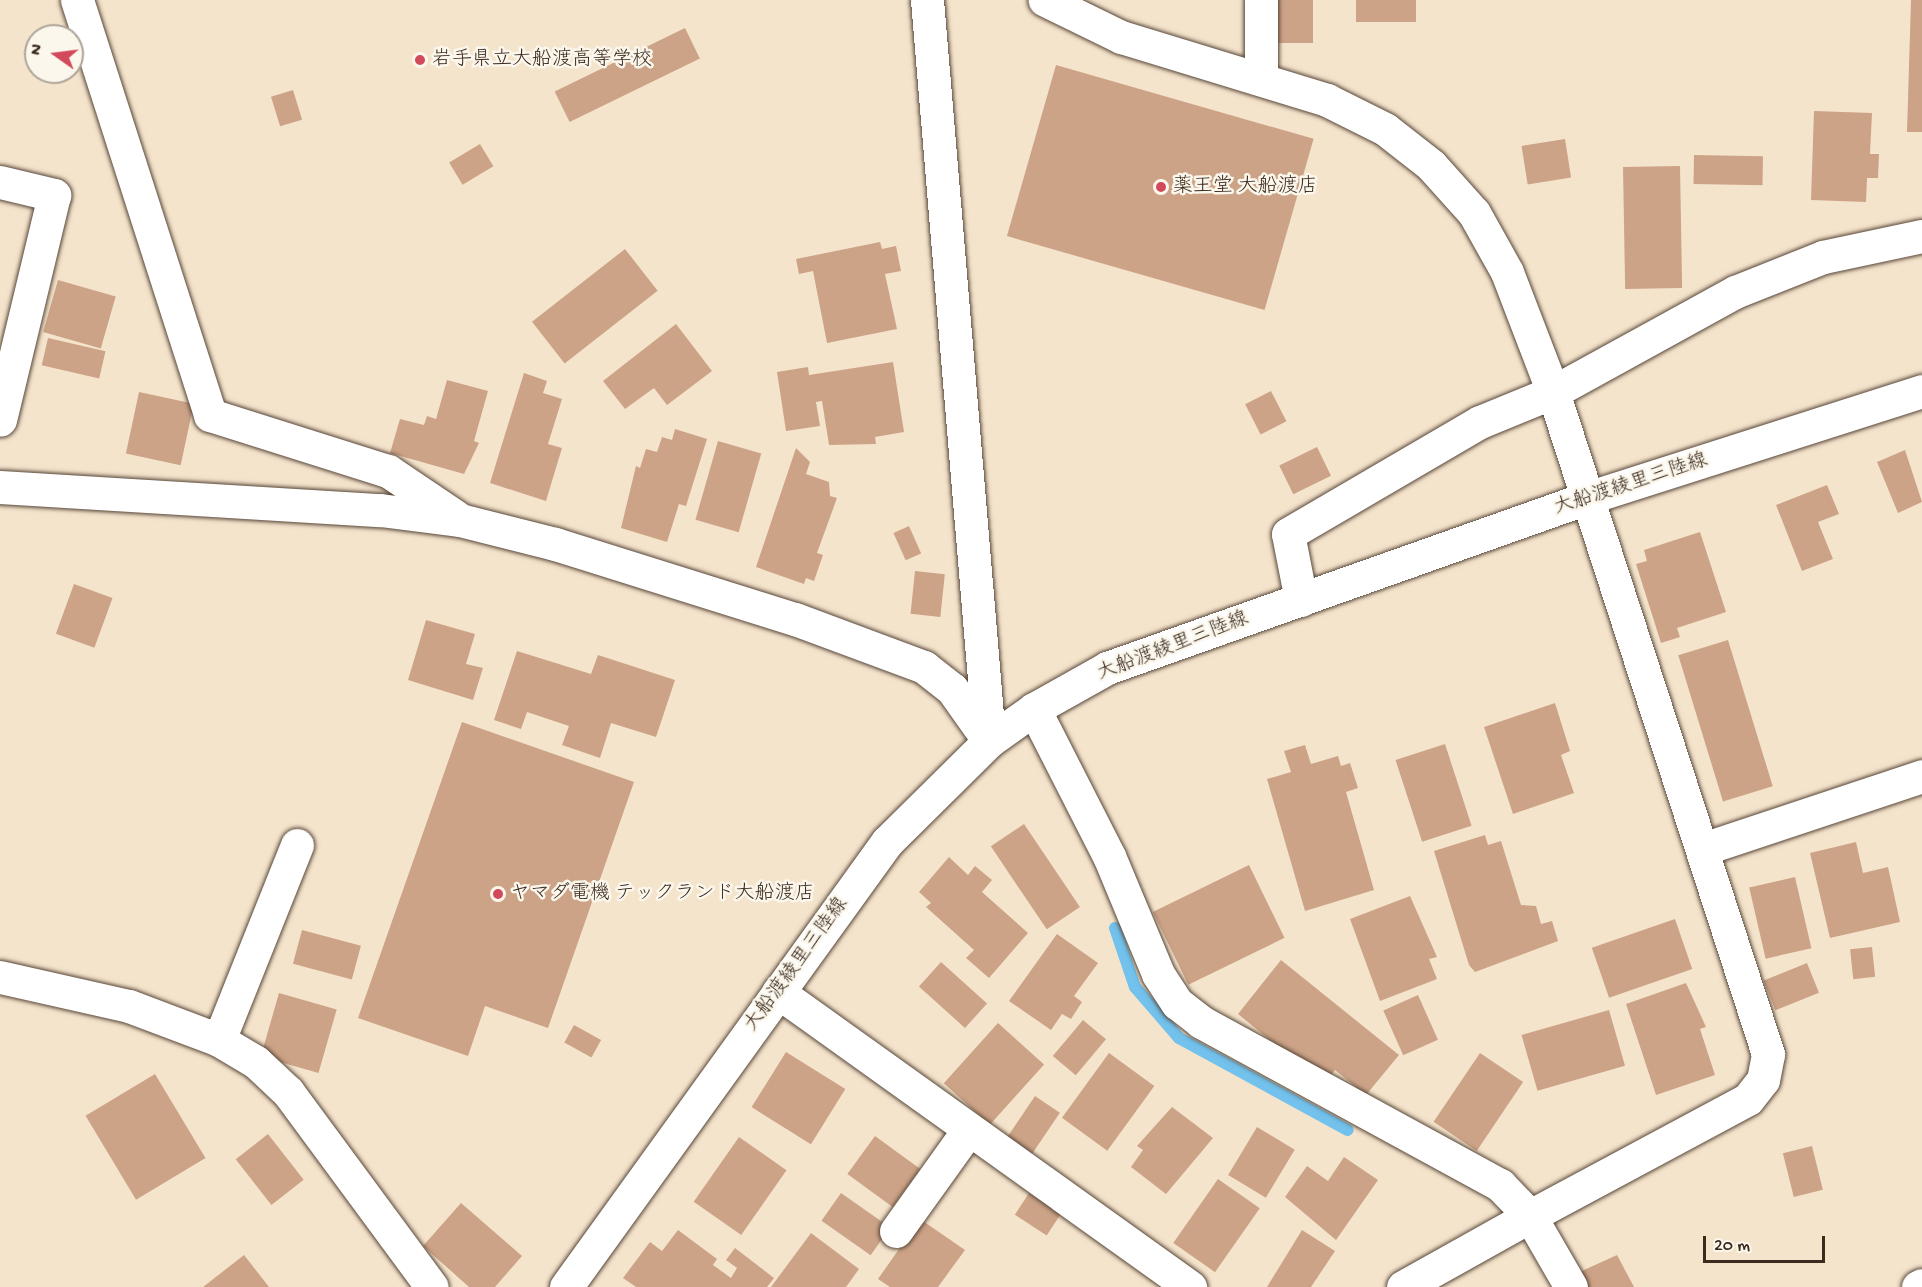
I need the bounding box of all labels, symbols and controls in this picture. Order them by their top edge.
north arrow [24,24,84,84]
text: N [28,43,48,57]
place label: 岩手県立大船渡高等学校 [432,48,652,72]
marker: 岩手県立大船渡高等学校 [413,53,427,67]
place label: 薬王堂 大船渡店 [1173,175,1318,199]
marker: 薬王堂 大船渡店 [1154,180,1168,194]
street label: 大船渡綾里三陸線 [1551,449,1711,521]
street label: 大船渡綾里三陸線 [1094,607,1252,687]
place label: ヤマダ電機 テックランド大船渡店 [510,882,815,906]
marker: ヤマダ電機 テックランド大船渡店 [491,887,505,901]
street label: 大船渡綾里三陸線 [740,893,854,1037]
scale bar [1706,1224,1828,1262]
text: 20 m [1714,1236,1750,1257]

